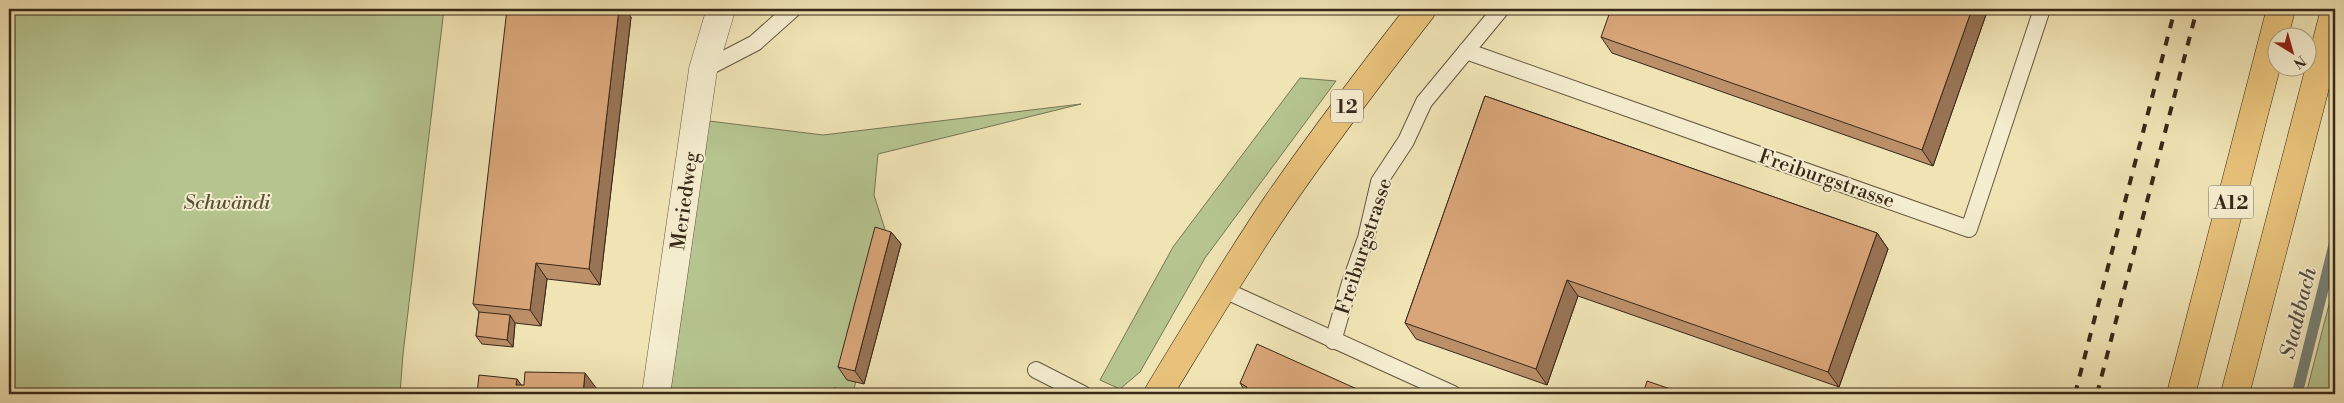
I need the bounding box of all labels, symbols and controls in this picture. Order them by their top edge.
north arrow [2266,28,2316,78]
text: N [2289,51,2309,72]
road number: 12 [1331,90,1363,122]
street label: Freiburgstrasse [1755,144,1898,214]
street label: Meriedweg [666,150,705,252]
street label: Freiburgstrasse [1331,175,1398,318]
road number: A12 [2208,186,2254,218]
park label: Schwändi [184,191,271,216]
water label: Stadtbach [2275,265,2323,361]

